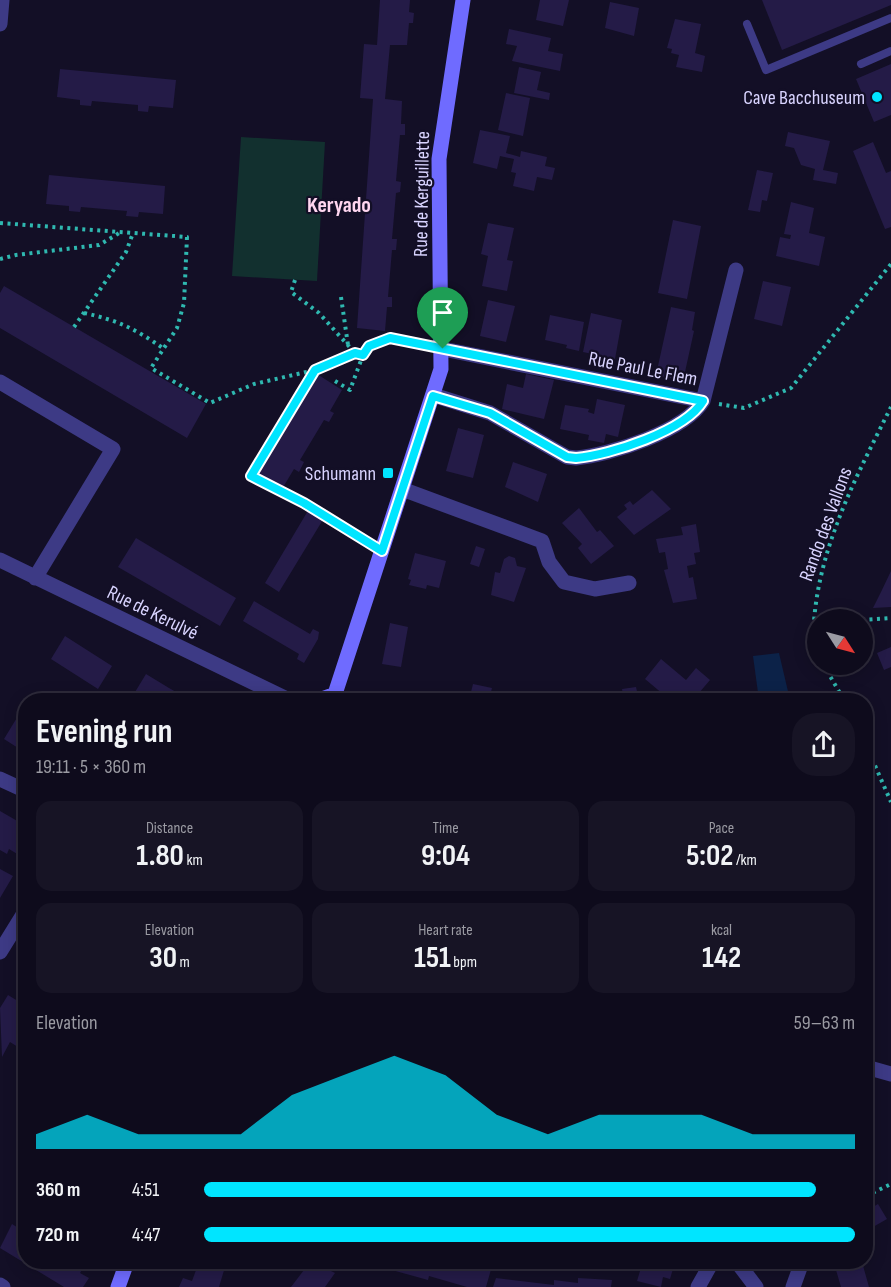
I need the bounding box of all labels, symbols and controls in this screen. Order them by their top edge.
place label: Cave Bacchuseum [743,86,865,110]
marker: Cave Bacchuseum [870,90,884,104]
street label: Rue de Kerguillette [409,131,435,257]
district label: Keryado [307,192,371,219]
pin [417,287,468,349]
icon: arrive [426,296,459,329]
street label: Rue Paul Le Flem [586,347,699,391]
place label: Schumann [305,462,376,486]
street label: Rando des Vallons [794,464,858,585]
marker: Schumann [381,466,395,480]
street label: Rue de Kerulvé [103,581,202,645]
north arrow [807,609,873,675]
map controls [807,609,873,675]
text: Evening run [36,712,172,752]
button: share [792,713,855,776]
text: 19:11 · 5 × 360 m [36,755,146,779]
text: Distance [146,819,193,838]
text: Time [432,819,459,838]
text: Pace [709,819,734,838]
text: 1.80 [136,838,184,874]
text: 9:04 [421,838,470,874]
text: 5:02 [686,838,733,874]
text: km [184,851,203,870]
text: /km [733,851,757,870]
text: Elevation [145,921,194,940]
text: Heart rate [418,921,473,940]
text: kcal [711,921,732,940]
text: 30 [149,940,177,976]
text: 151 [414,940,451,976]
text: 142 [702,940,741,976]
text: m [177,953,190,972]
text: bpm [451,953,477,972]
text: Elevation [36,1011,98,1035]
text: 59–63 m [794,1011,855,1035]
text: 360 m [36,1178,80,1202]
text: 4:51 [132,1178,159,1202]
text: 720 m [36,1223,79,1247]
text: 4:47 [132,1223,160,1247]

